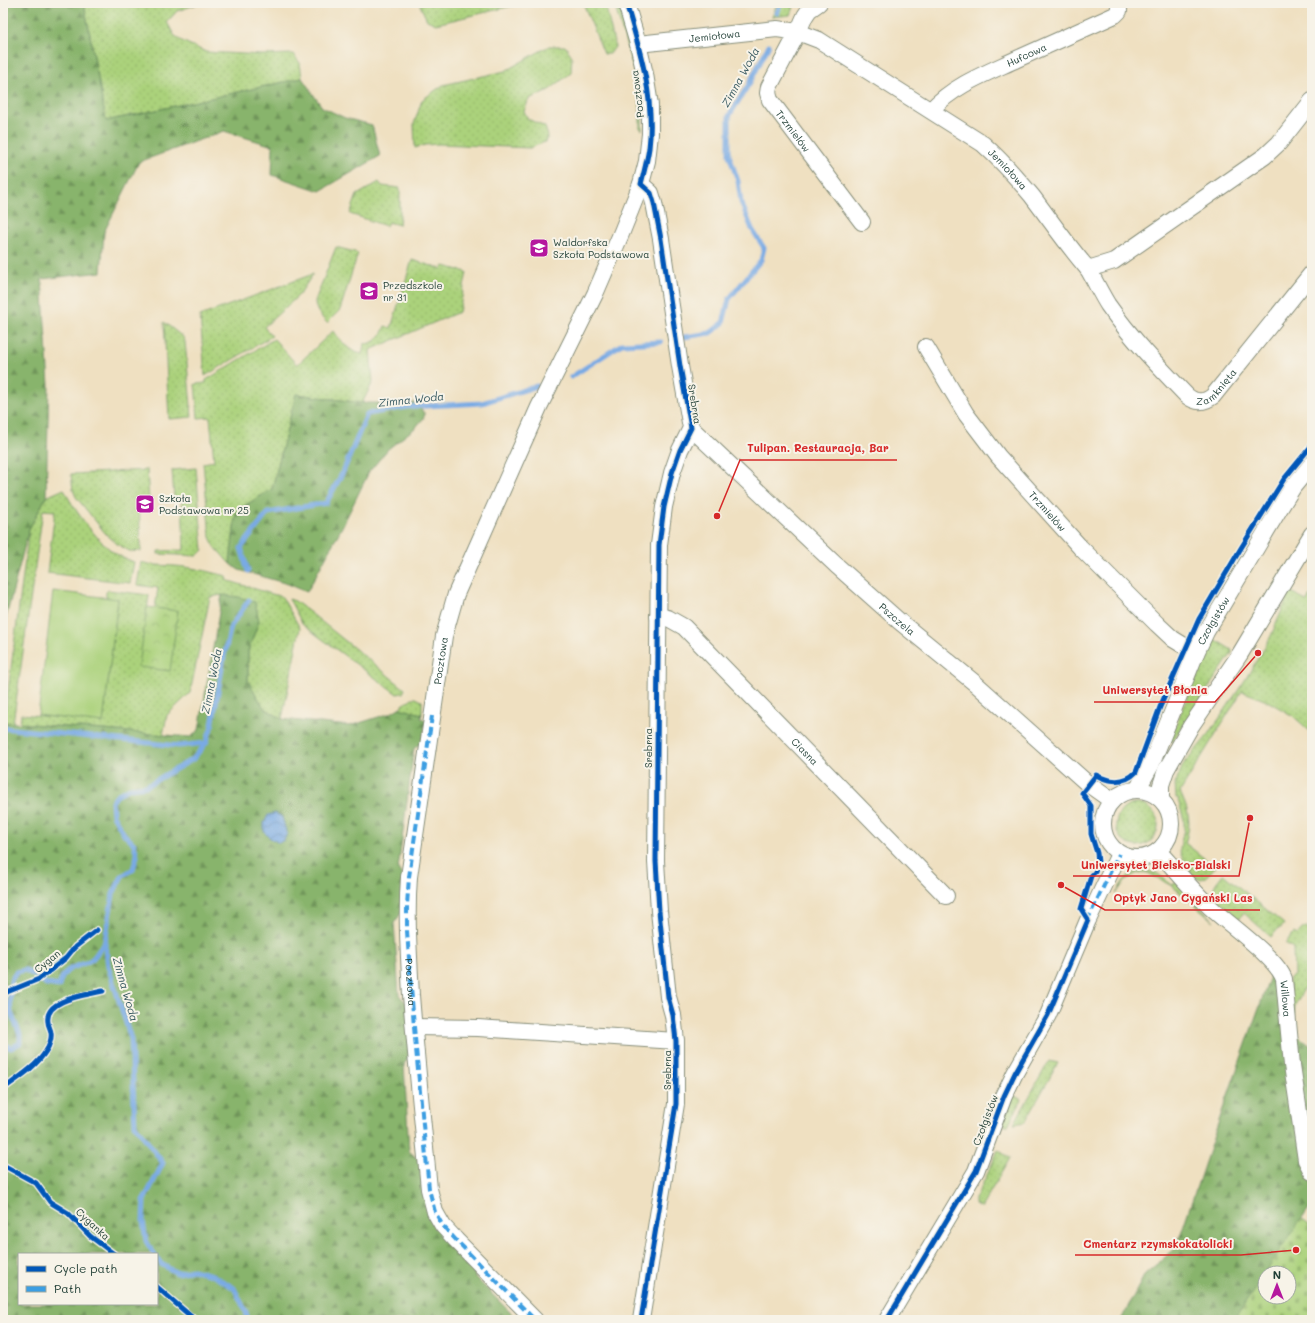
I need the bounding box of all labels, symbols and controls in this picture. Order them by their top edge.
street label: Jemiołowa [688,26,741,45]
street label: Hufcowa [1004,40,1049,70]
water label: Zimna Woda [717,44,763,110]
street label: Pocztowa [627,69,647,119]
street label: Trzmielów [773,107,814,155]
street label: Jemiołowa [985,145,1031,193]
place label: Waldorfska Szkoła Podstawowa [553,235,650,261]
school or university icon: Waldorfska Szkoła Podstawowa [528,237,550,259]
place label: Przedszkole nr 31 [383,278,443,304]
school or university icon: Przedszkole nr 31 [358,280,380,302]
street label: Zamknięta [1196,365,1240,408]
street label: Srebrna [685,383,705,425]
water label: Zimna Woda [377,388,445,410]
callout: Tulipan. Restauracja, Bar [740,437,897,460]
text: Tulipan. Restauracja, Bar [747,440,889,455]
street label: Trzmielów [1026,488,1070,534]
place label: Szkoła Podstawowa nr 25 [159,491,249,517]
school or university icon: Szkoła Podstawowa nr 25 [134,493,156,515]
street label: Czołgistów [1194,594,1233,647]
street label: Pszczela [876,600,918,638]
street label: Pocztowa [430,636,451,685]
water label: Zimna Woda [197,647,225,715]
callout: Uniwersytet Błonia [1094,679,1215,702]
text: Uniwersytet Błonia [1102,682,1208,697]
street label: Srebrna [641,728,655,768]
street label: Ciasna [788,735,822,768]
callout: Uniwersytet Bielsko-Bialski [1073,853,1239,876]
text: Uniwersytet Bielsko-Bialski [1081,857,1231,872]
callout: Optyk Jano Cygański Las [1105,887,1260,910]
text: Optyk Jano Cygański Las [1113,890,1253,905]
street label: Cygan [31,946,63,976]
water label: Zimna Woda [110,955,142,1023]
street label: Pocztowa [402,958,419,1007]
street label: Willowa [1277,980,1294,1017]
street label: Srebrna [660,1050,674,1090]
street label: Czołgistów [969,1092,1001,1148]
street label: Cyganka [73,1205,113,1243]
callout: Cmentarz rzymskokatolicki [1075,1232,1241,1255]
text: Cmentarz rzymskokatolicki [1083,1236,1233,1251]
legend [18,1253,158,1305]
text: Cycle path [54,1260,117,1276]
north arrow [1257,1265,1297,1305]
text: N [1273,1267,1281,1282]
text: Path [54,1280,81,1296]

